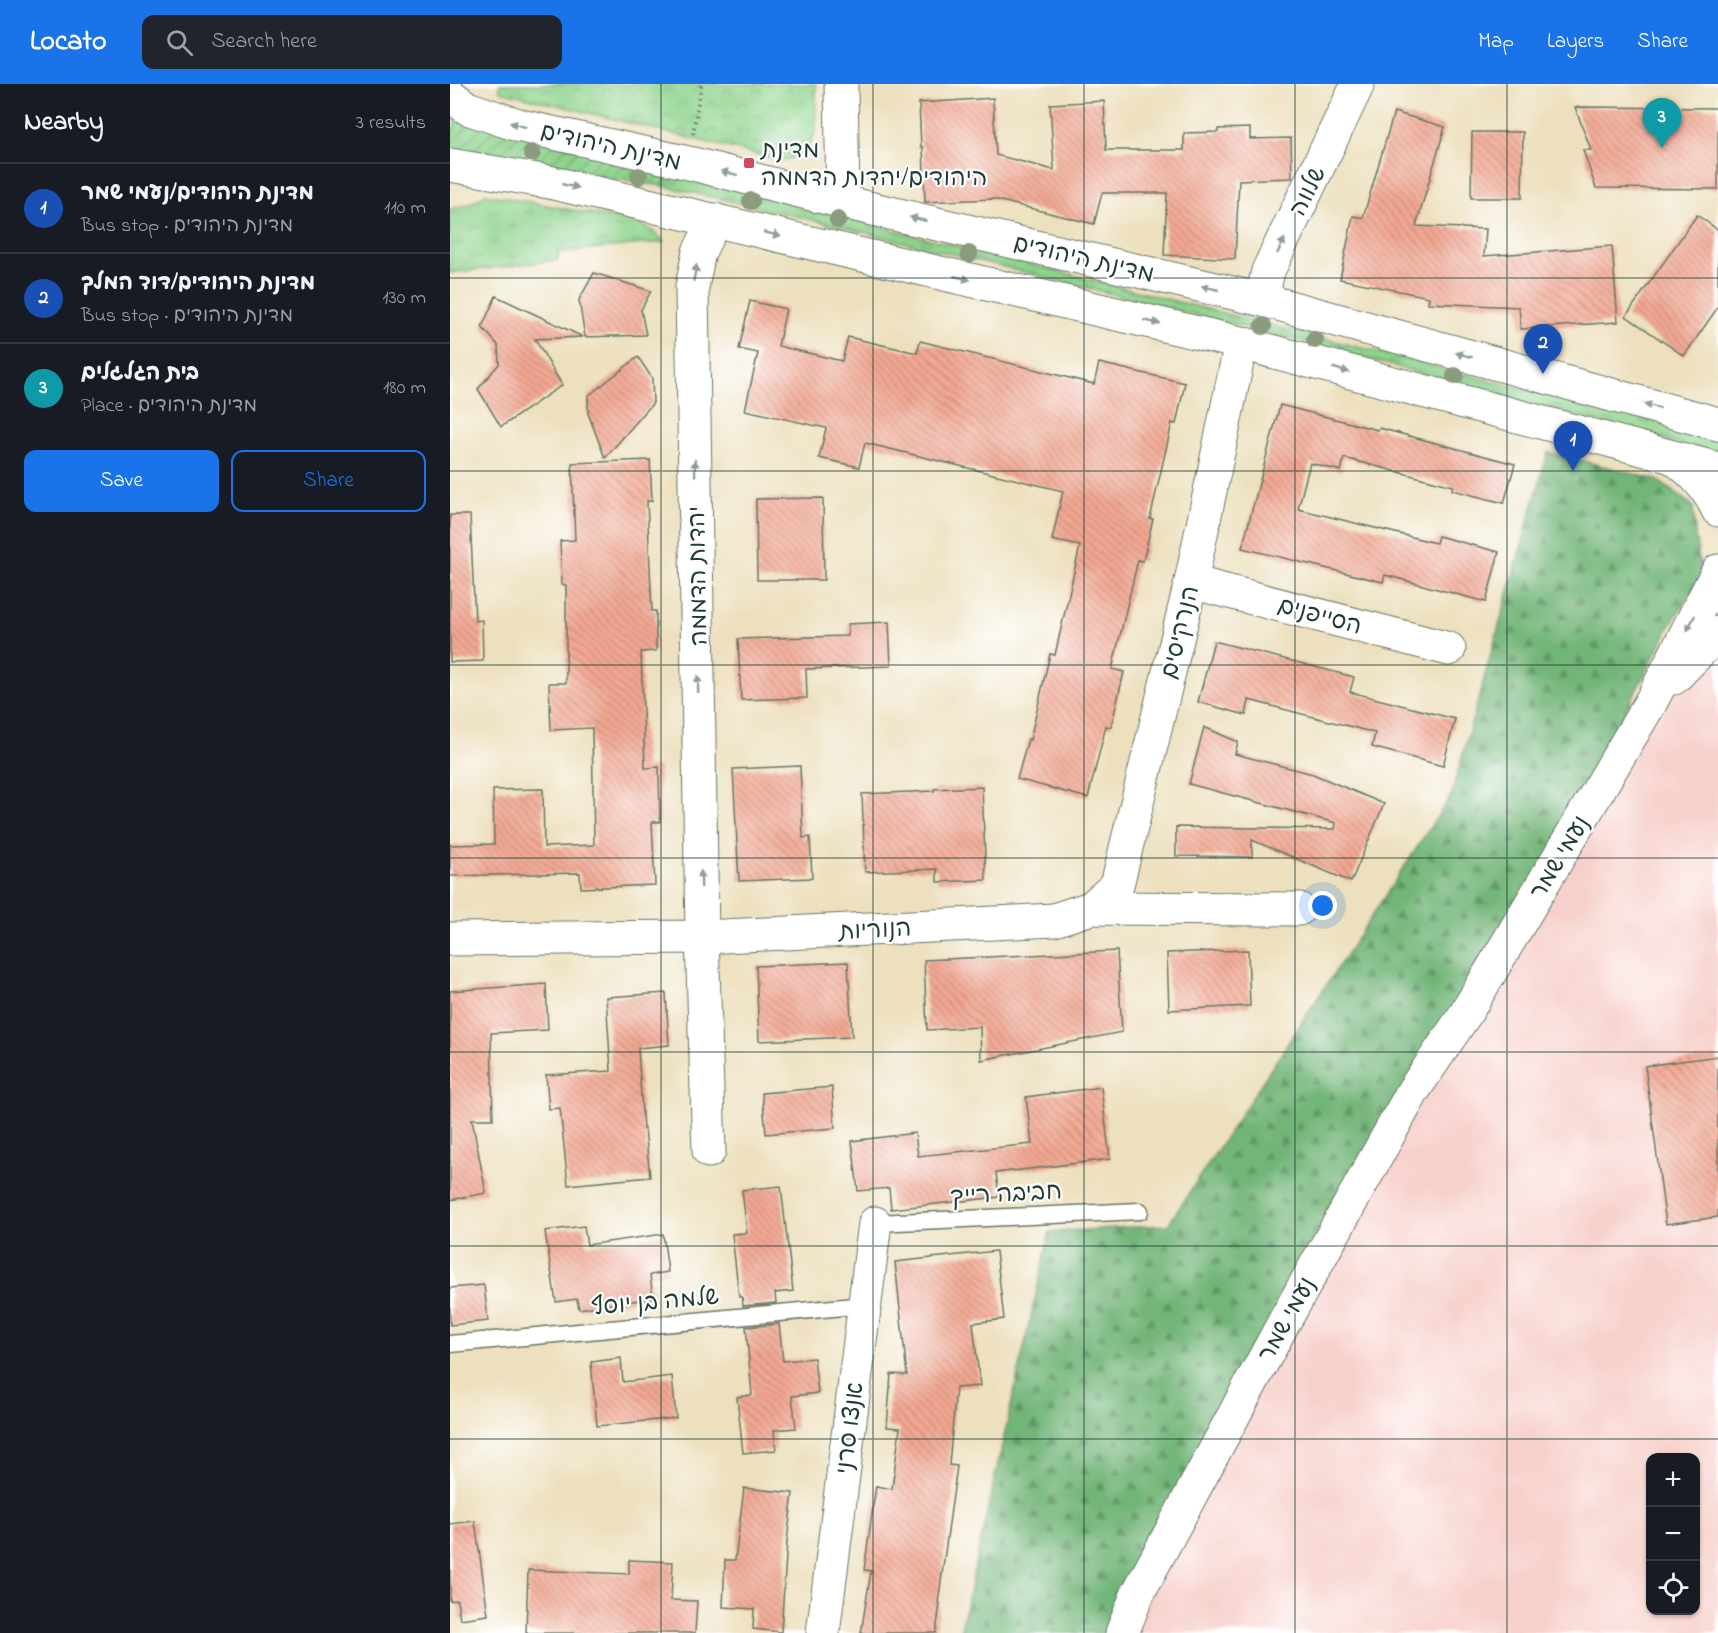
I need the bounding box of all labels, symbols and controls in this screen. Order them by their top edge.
search box [142,15,562,69]
text: Locato [30,22,106,63]
icon: search [163,26,196,59]
text: Search here [211,26,317,58]
text: Map [1478,27,1514,57]
text: Layers [1547,27,1604,57]
text: Share [1637,27,1688,57]
pin: 3 [1642,98,1682,148]
text: Nearby [24,104,103,142]
text: 3 results [356,109,426,138]
street label: מדינת היהודים [537,115,684,182]
one-way arrow [509,120,527,129]
place label: מדינת היהודים/יהדות הדממה [759,134,987,197]
marker: מדינת היהודים/יהדות הדממה [742,156,756,170]
street label: שלווה [1282,161,1336,223]
one-way arrow [720,168,738,178]
text: מדינת היהודים/נעמי שמר [81,178,314,210]
one-way arrow [560,182,579,192]
text: 1 [40,194,47,223]
text: 110 m [384,194,426,223]
text: Bus stop · מדינת היהודים [81,212,293,241]
one-way arrow [909,214,928,224]
street label: מדינת היהודים [1010,227,1157,294]
one-way arrow [763,229,781,239]
one-way arrow [1276,237,1285,254]
one-way arrow [691,263,700,282]
text: מדינת היהודים/דוד המלך [81,268,315,300]
one-way arrow [953,274,972,283]
one-way arrow [1201,282,1220,292]
text: 2 [39,284,48,313]
text: 130 m [382,284,426,313]
text: Bus stop · מדינת היהודים [81,302,293,331]
one-way arrow [1143,318,1161,328]
pin: 2 [1524,324,1562,374]
one-way arrow [1455,349,1473,359]
text: בית הגלגלים [81,358,199,390]
one-way arrow [1332,366,1350,375]
text: 3 [39,374,48,403]
text: 180 m [383,374,426,403]
text: Place · מדינת היהודים [81,392,257,421]
one-way arrow [1643,401,1661,410]
pin: 1 [1554,422,1592,471]
button: Save [24,450,219,512]
button: Share [231,450,426,512]
one-way arrow [690,458,700,477]
street label: יהדות הדממה [681,506,718,646]
street label: הנרקיסים [1153,582,1210,683]
street label: הסייפנים [1273,589,1365,645]
one-way arrow [1687,614,1697,632]
one-way arrow [693,674,703,693]
street label: נעמי שמר [1522,810,1600,907]
one-way arrow [696,869,706,888]
your location [1308,891,1337,920]
street label: הנוריות [836,912,912,951]
street label: חביבה רייך [949,1175,1063,1216]
street label: נעמי שמר [1250,1271,1326,1369]
street label: שלמה בן יוסף [590,1280,721,1327]
street label: אנצו סרני [828,1380,874,1476]
map controls [1646,1453,1700,1615]
button: + [1646,1453,1700,1507]
button: − [1646,1507,1700,1561]
button: locate [1646,1561,1700,1615]

